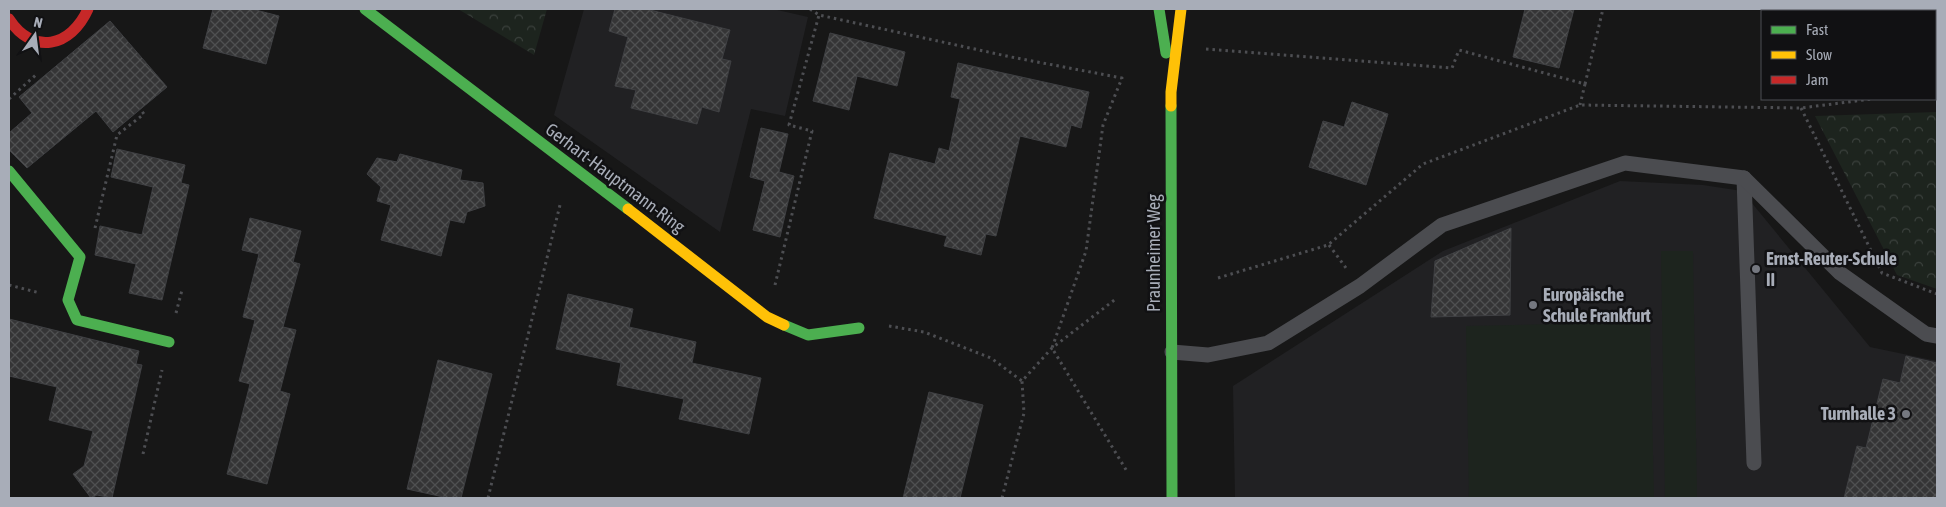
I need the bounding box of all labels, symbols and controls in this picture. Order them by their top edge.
north arrow [10,10,60,60]
legend [1761,10,1936,100]
text: N [32,14,44,31]
text: Fast [1806,21,1828,38]
text: Slow [1806,46,1832,63]
text: Jam [1806,71,1829,88]
street label: Gerhart-Hauptmann-Ring [541,118,689,237]
street label: Praunheimer Weg [1143,194,1164,312]
place label: Ernst-Reuter-Schule II [1766,248,1897,290]
marker: Ernst-Reuter-Schule II [1750,263,1762,275]
place label: Europäische Schule Frankfurt [1543,284,1652,326]
marker: Europäische Schule Frankfurt [1527,299,1539,311]
place label: Turnhalle 3 [1821,403,1896,424]
marker: Turnhalle 3 [1900,408,1912,420]

